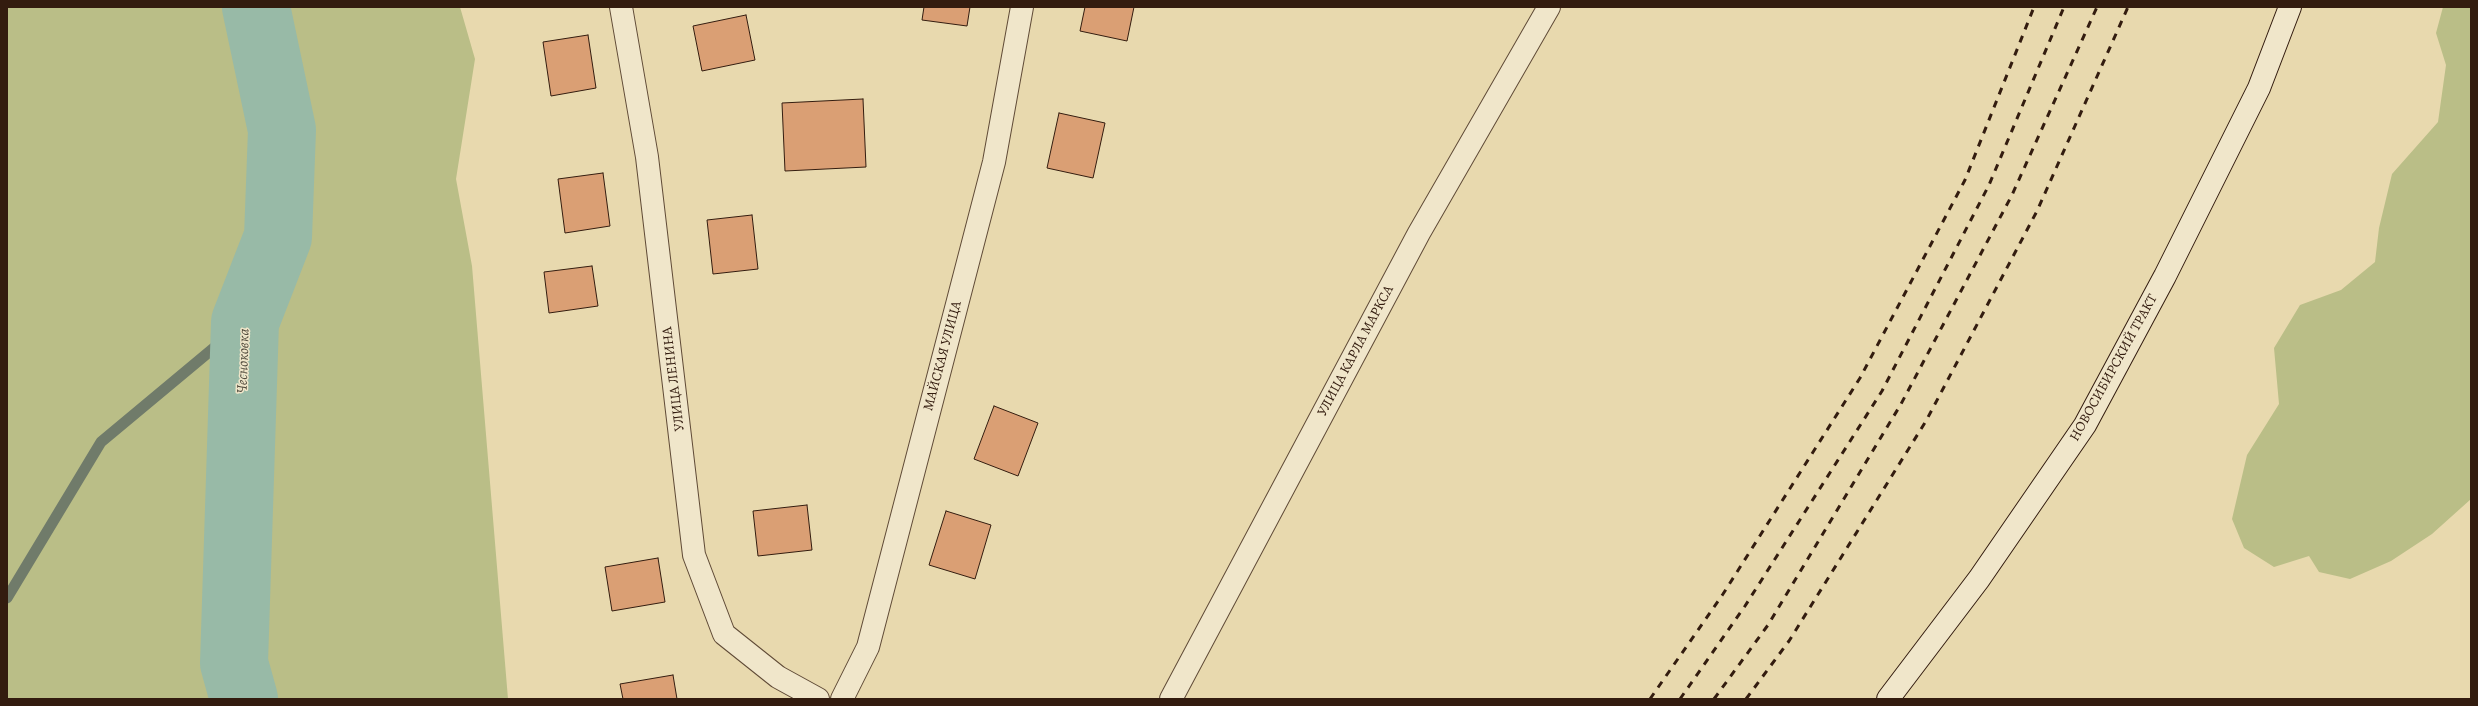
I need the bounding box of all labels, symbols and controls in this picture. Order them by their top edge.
street label: УЛИЦА КАРЛА МАРКСА [1314,283,1398,419]
street label: НОВОСИБИРСКИЙ ТРАКТ [2067,292,2161,444]
street label: МАЙСКАЯ УЛИЦА [920,299,966,413]
street label: УЛИЦА ЛЕНИНА [659,326,689,432]
water label: Чесноковка [234,328,254,394]

